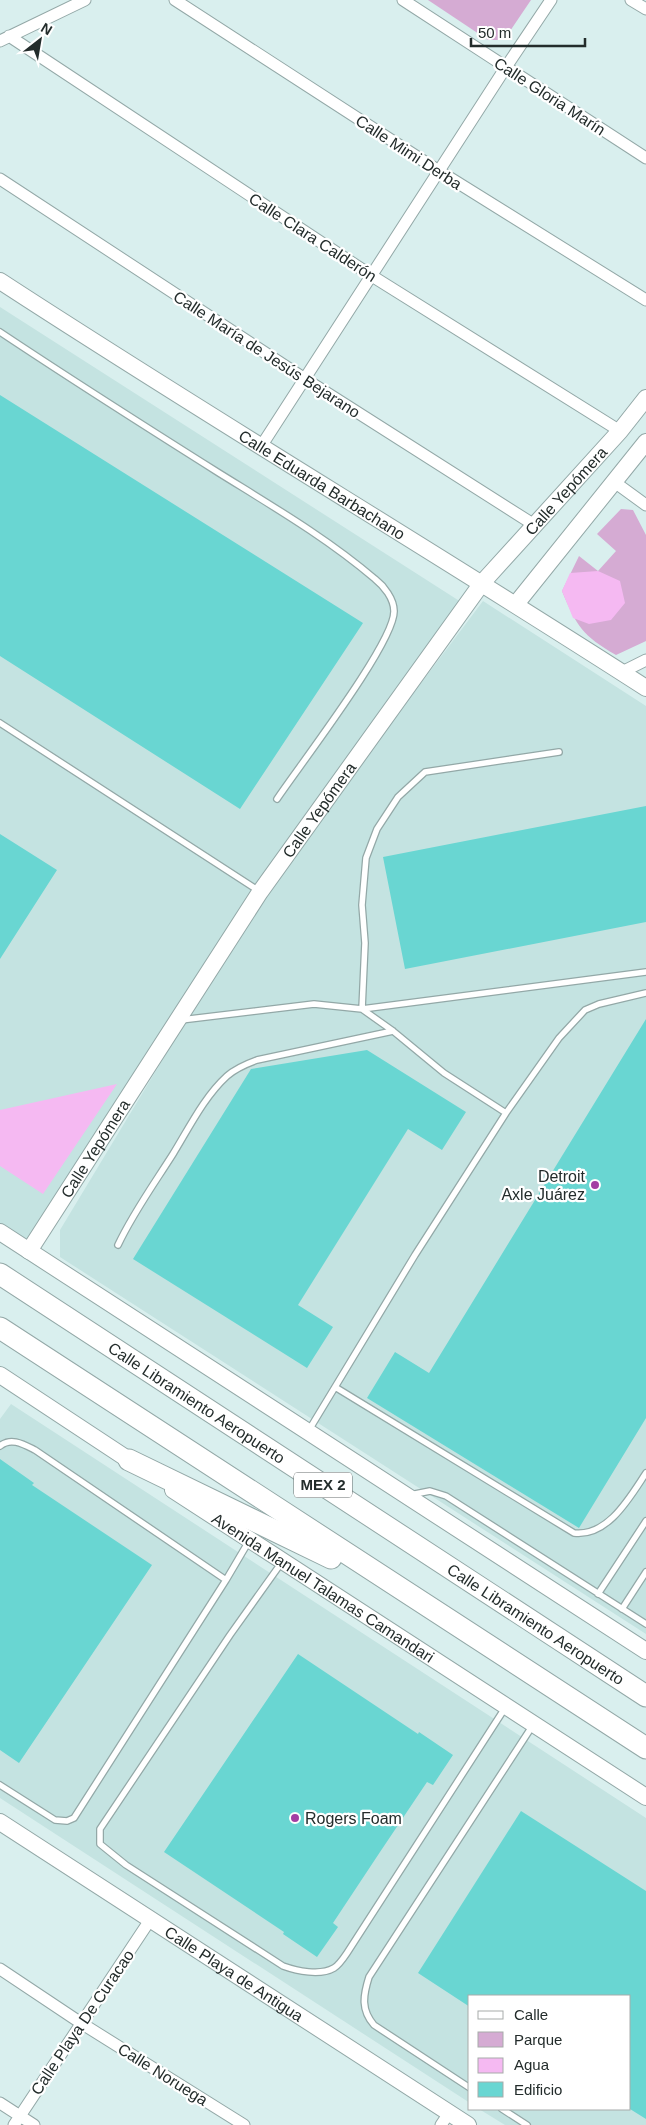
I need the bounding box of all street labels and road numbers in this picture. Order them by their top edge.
street label: Calle Gloria Marín [491,54,608,139]
street label: Calle Mimi Derba [353,112,465,193]
street label: Calle Clara Calderón [246,190,380,285]
street label: Calle María de Jesús Bejarano [170,288,363,421]
street label: Calle Eduarda Barbachano [236,427,408,543]
street label: Calle Yepómera [522,443,610,539]
street label: Calle Yepómera [280,759,359,861]
street label: Calle Yepómera [58,1096,133,1201]
street label: Calle Libramiento Aeropuerto [105,1339,288,1467]
road number: MEX 2 [294,1472,352,1498]
street label: Avenida Manuel Talamas Camandari [209,1510,437,1666]
street label: Calle Libramiento Aeropuerto [444,1561,627,1688]
street label: Calle Playa de Antigua [162,1923,306,2025]
street label: Calle Playa De Curacao [28,1947,137,2098]
street label: Calle Noruega [115,2040,211,2109]

